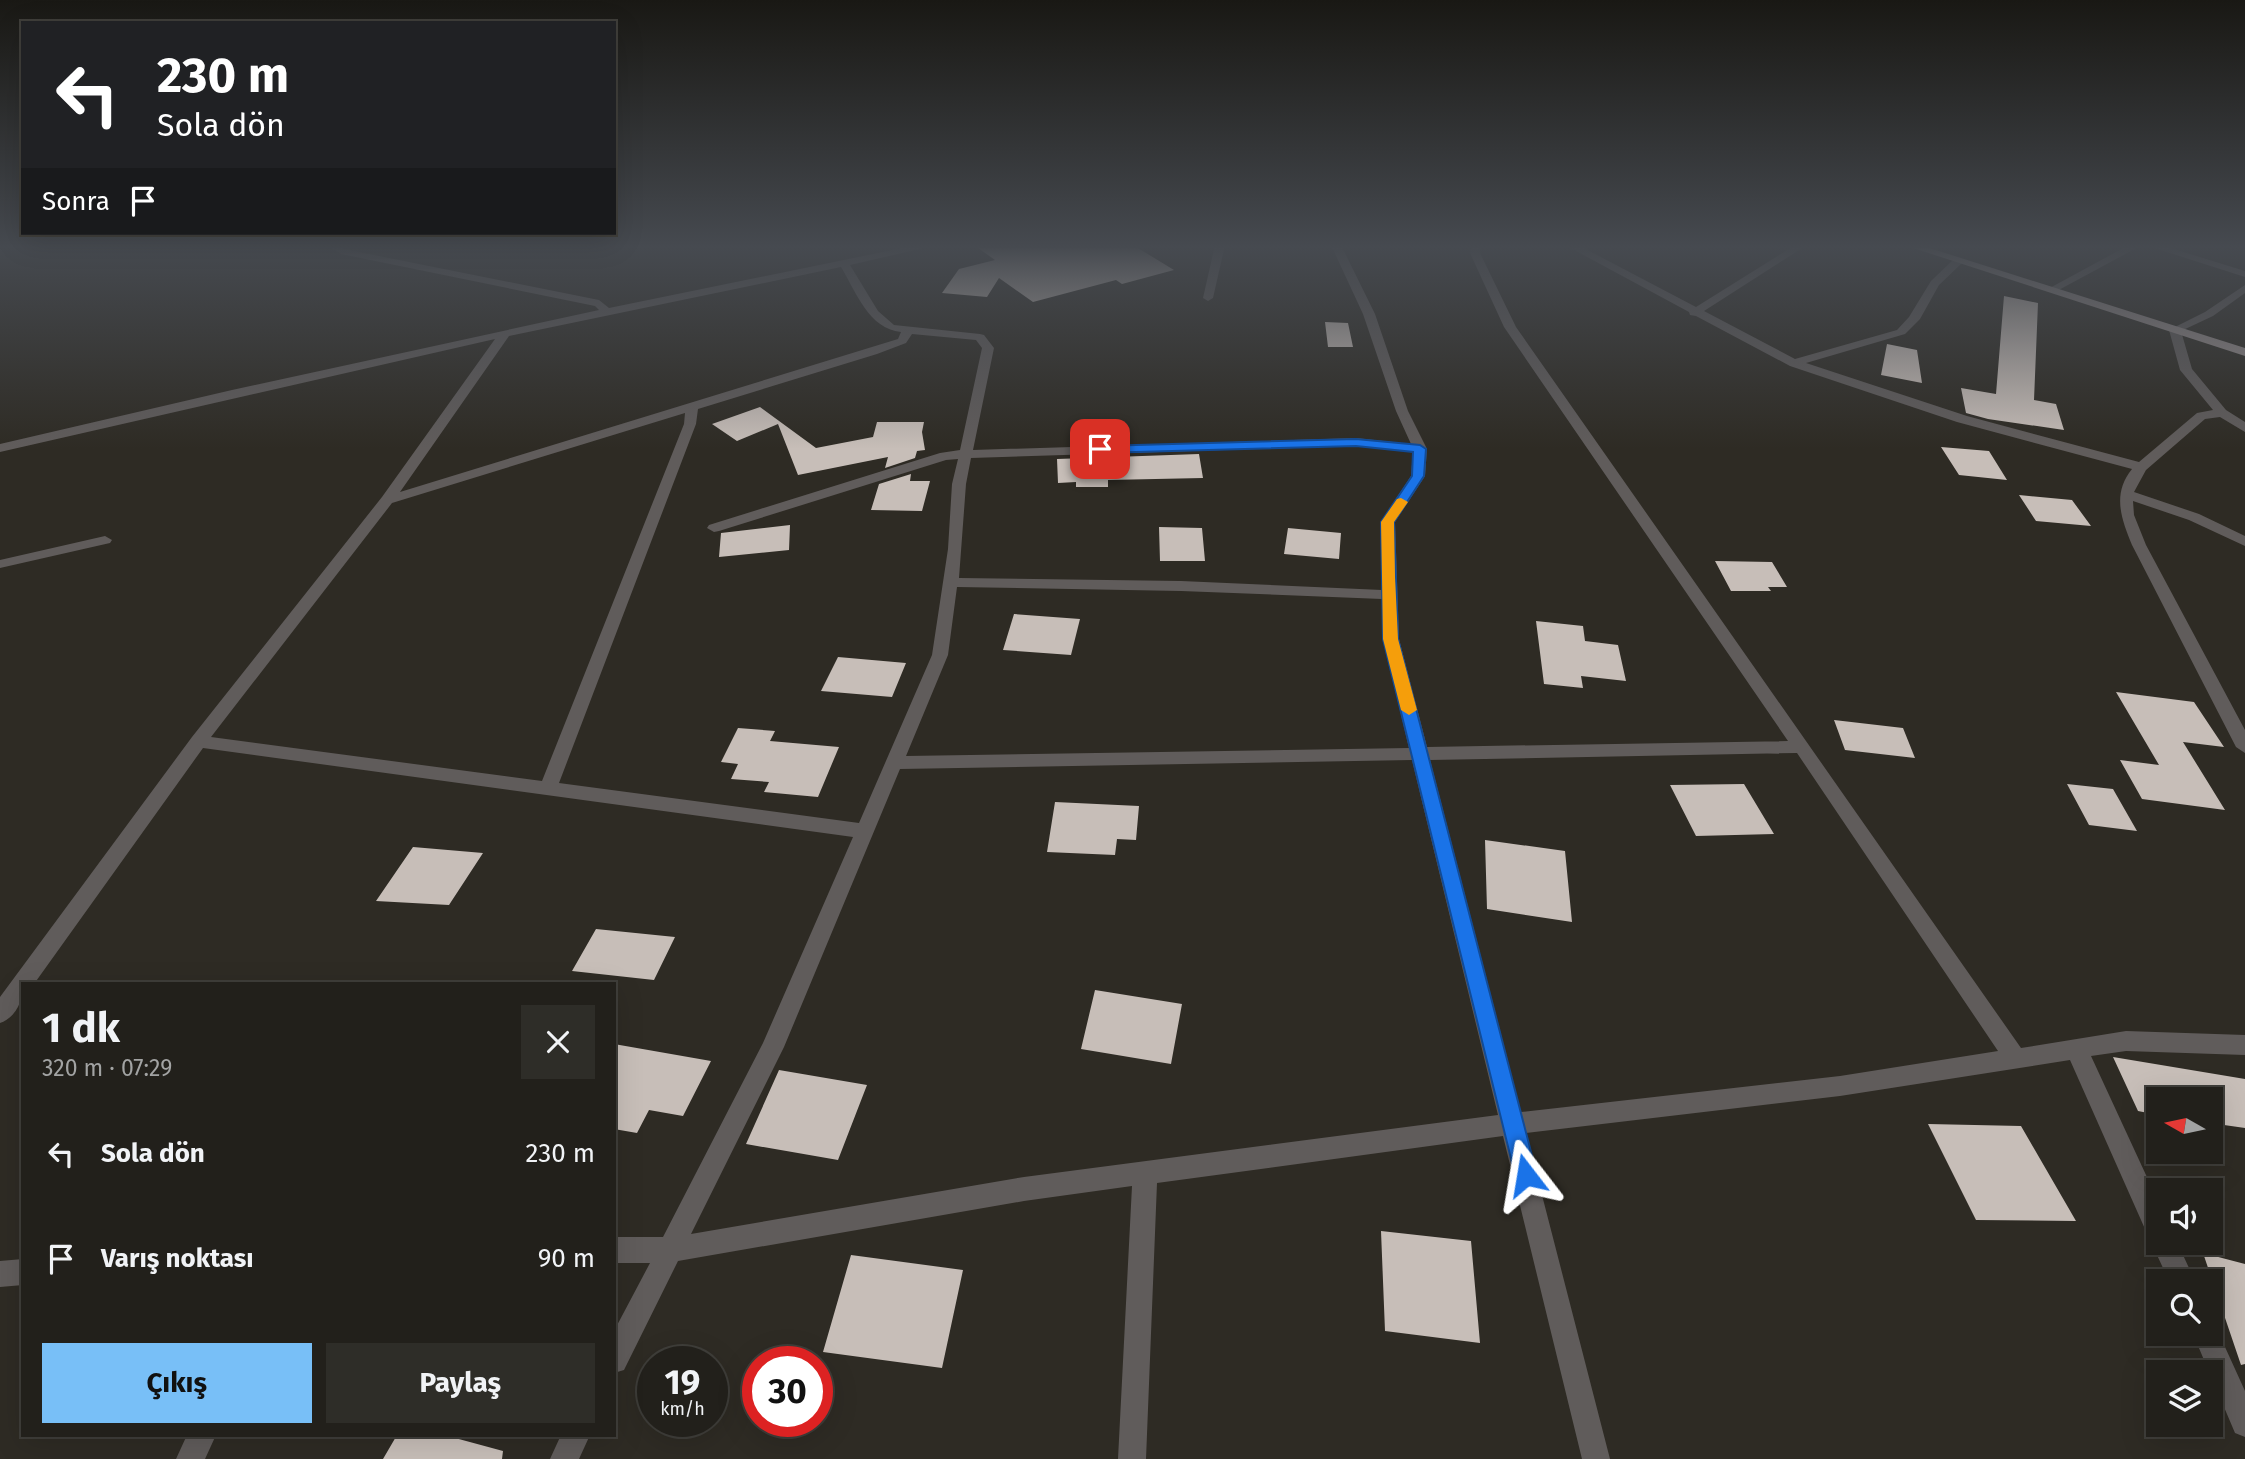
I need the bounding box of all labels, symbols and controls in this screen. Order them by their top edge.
text: 230 m [157,46,289,105]
icon: left [42,49,133,140]
text: Sola dön [157,106,285,144]
icon: arrive [124,182,162,220]
text: Sonra [42,186,110,217]
pin [1070,419,1130,479]
icon: arrive [1081,430,1119,468]
text: 1 dk [42,1003,120,1053]
button: close [521,1005,595,1079]
text: 320 m · 07:29 [42,1054,172,1082]
north arrow [2146,1087,2222,1164]
map controls [2146,1087,2223,1437]
icon: left [42,1135,80,1173]
text: Sola dön [101,1138,205,1169]
text: 230 m [526,1138,595,1169]
position arrow [1489,1138,1563,1212]
button: sound [2146,1178,2223,1255]
icon: arrive [42,1240,80,1278]
text: Varış noktası [101,1243,254,1274]
text: 90 m [538,1243,595,1274]
button: search [2146,1269,2223,1346]
button: Çıkış [42,1343,312,1423]
button: Paylaş [326,1343,595,1423]
speed limit sign: 30 [742,1346,833,1437]
button: layers [2146,1360,2223,1437]
text: 19 [665,1361,700,1403]
text: km/h [660,1398,705,1420]

